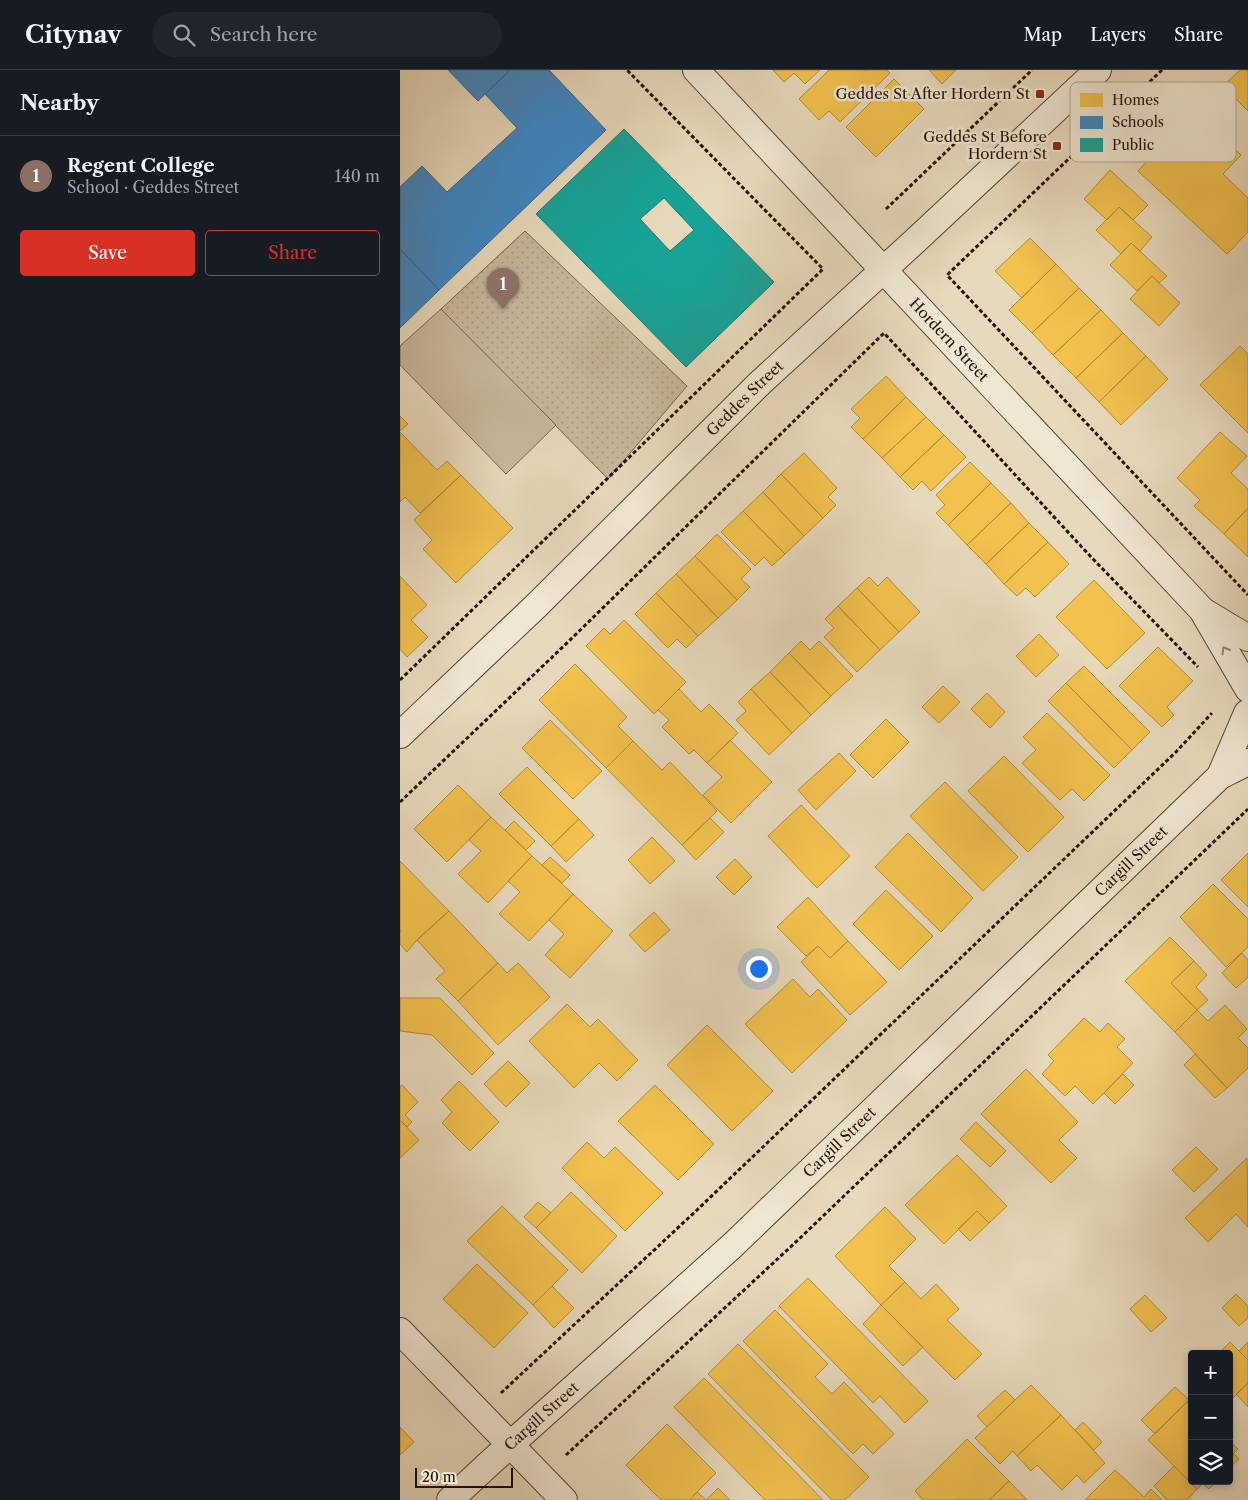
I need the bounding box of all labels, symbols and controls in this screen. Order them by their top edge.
search box [152,12,502,57]
text: Citynav [25,20,122,49]
icon: search [170,21,198,49]
text: Search here [210,23,317,46]
text: Map [1024,24,1062,46]
text: Layers [1090,24,1146,46]
text: Share [1174,24,1223,46]
legend [1070,82,1236,162]
place label: Geddes St After Hordern St [835,84,1031,103]
marker: Geddes St After Hordern St [1034,88,1046,100]
text: Nearby [20,90,99,115]
text: Homes [1112,91,1159,109]
text: Schools [1112,113,1164,131]
place label: Geddes St Before Hordern St [923,127,1048,163]
text: Public [1112,136,1154,154]
marker: Geddes St Before Hordern St [1051,140,1063,152]
text: Regent College [67,154,215,177]
text: 1 [32,166,40,186]
text: 140 m [335,166,380,186]
text: School · Geddes Street [67,177,239,197]
button: Save [20,230,195,276]
button: Share [205,230,380,276]
pin: 1 [487,268,519,309]
street label: Hordern Street [906,294,994,386]
street label: Geddes Street [702,356,788,440]
one-way arrow [1221,646,1231,655]
street label: Cargill Street [1091,821,1172,900]
your location [746,956,772,982]
street label: Cargill Street [799,1102,880,1181]
map controls [1188,1350,1233,1485]
button: + [1188,1350,1233,1395]
street label: Cargill Street [500,1377,583,1454]
button: − [1188,1395,1233,1440]
button: layers [1188,1440,1233,1485]
scale bar [415,1465,512,1488]
text: 20 m [422,1468,456,1486]

